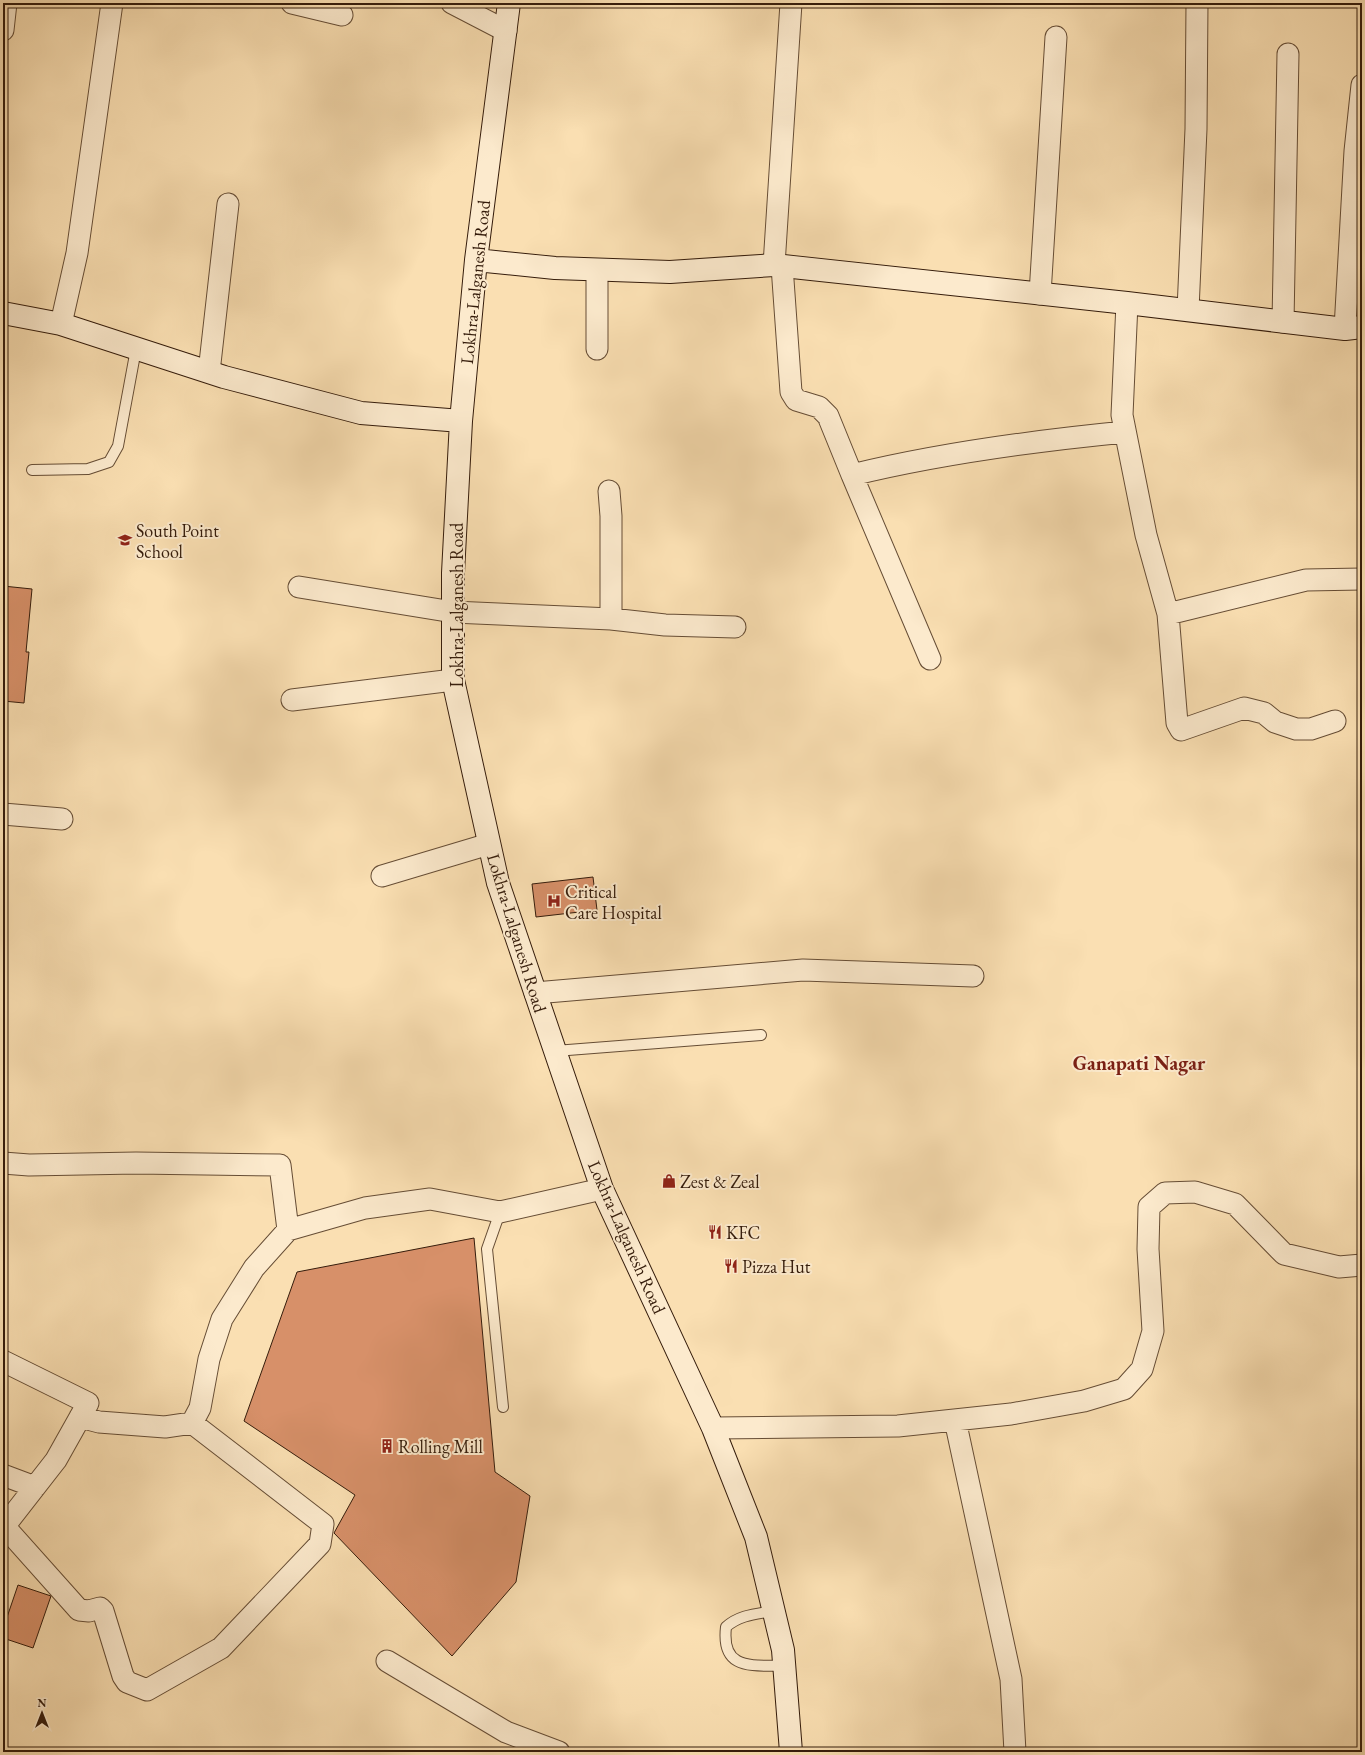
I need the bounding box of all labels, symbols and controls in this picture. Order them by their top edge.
street label: Lokhra-Lalganesh Road [455,198,495,365]
place label: South Point School [136,519,219,563]
street label: Lokhra-Lalganesh Road [445,522,468,687]
school or university icon: South Point School [117,532,133,548]
street label: Lokhra-Lalganesh Road [482,851,552,1016]
place label: Critical Care Hospital [565,880,662,924]
hospital icon: Critical Care Hospital [546,893,562,909]
district label: Ganapati Nagar [1073,1050,1206,1076]
street label: Lokhra-Lalganesh Road [583,1157,671,1318]
place label: Zest & Zeal [680,1170,760,1193]
shop icon: Zest & Zeal [661,1173,677,1189]
place label: KFC [726,1221,760,1244]
restaurant icon: KFC [707,1224,723,1240]
place label: Pizza Hut [742,1255,811,1278]
restaurant icon: Pizza Hut [723,1258,739,1274]
place label: Rolling Mill [398,1435,483,1458]
building icon: Rolling Mill [379,1438,395,1454]
north arrow [22,1693,62,1733]
text: N [38,1696,47,1710]

